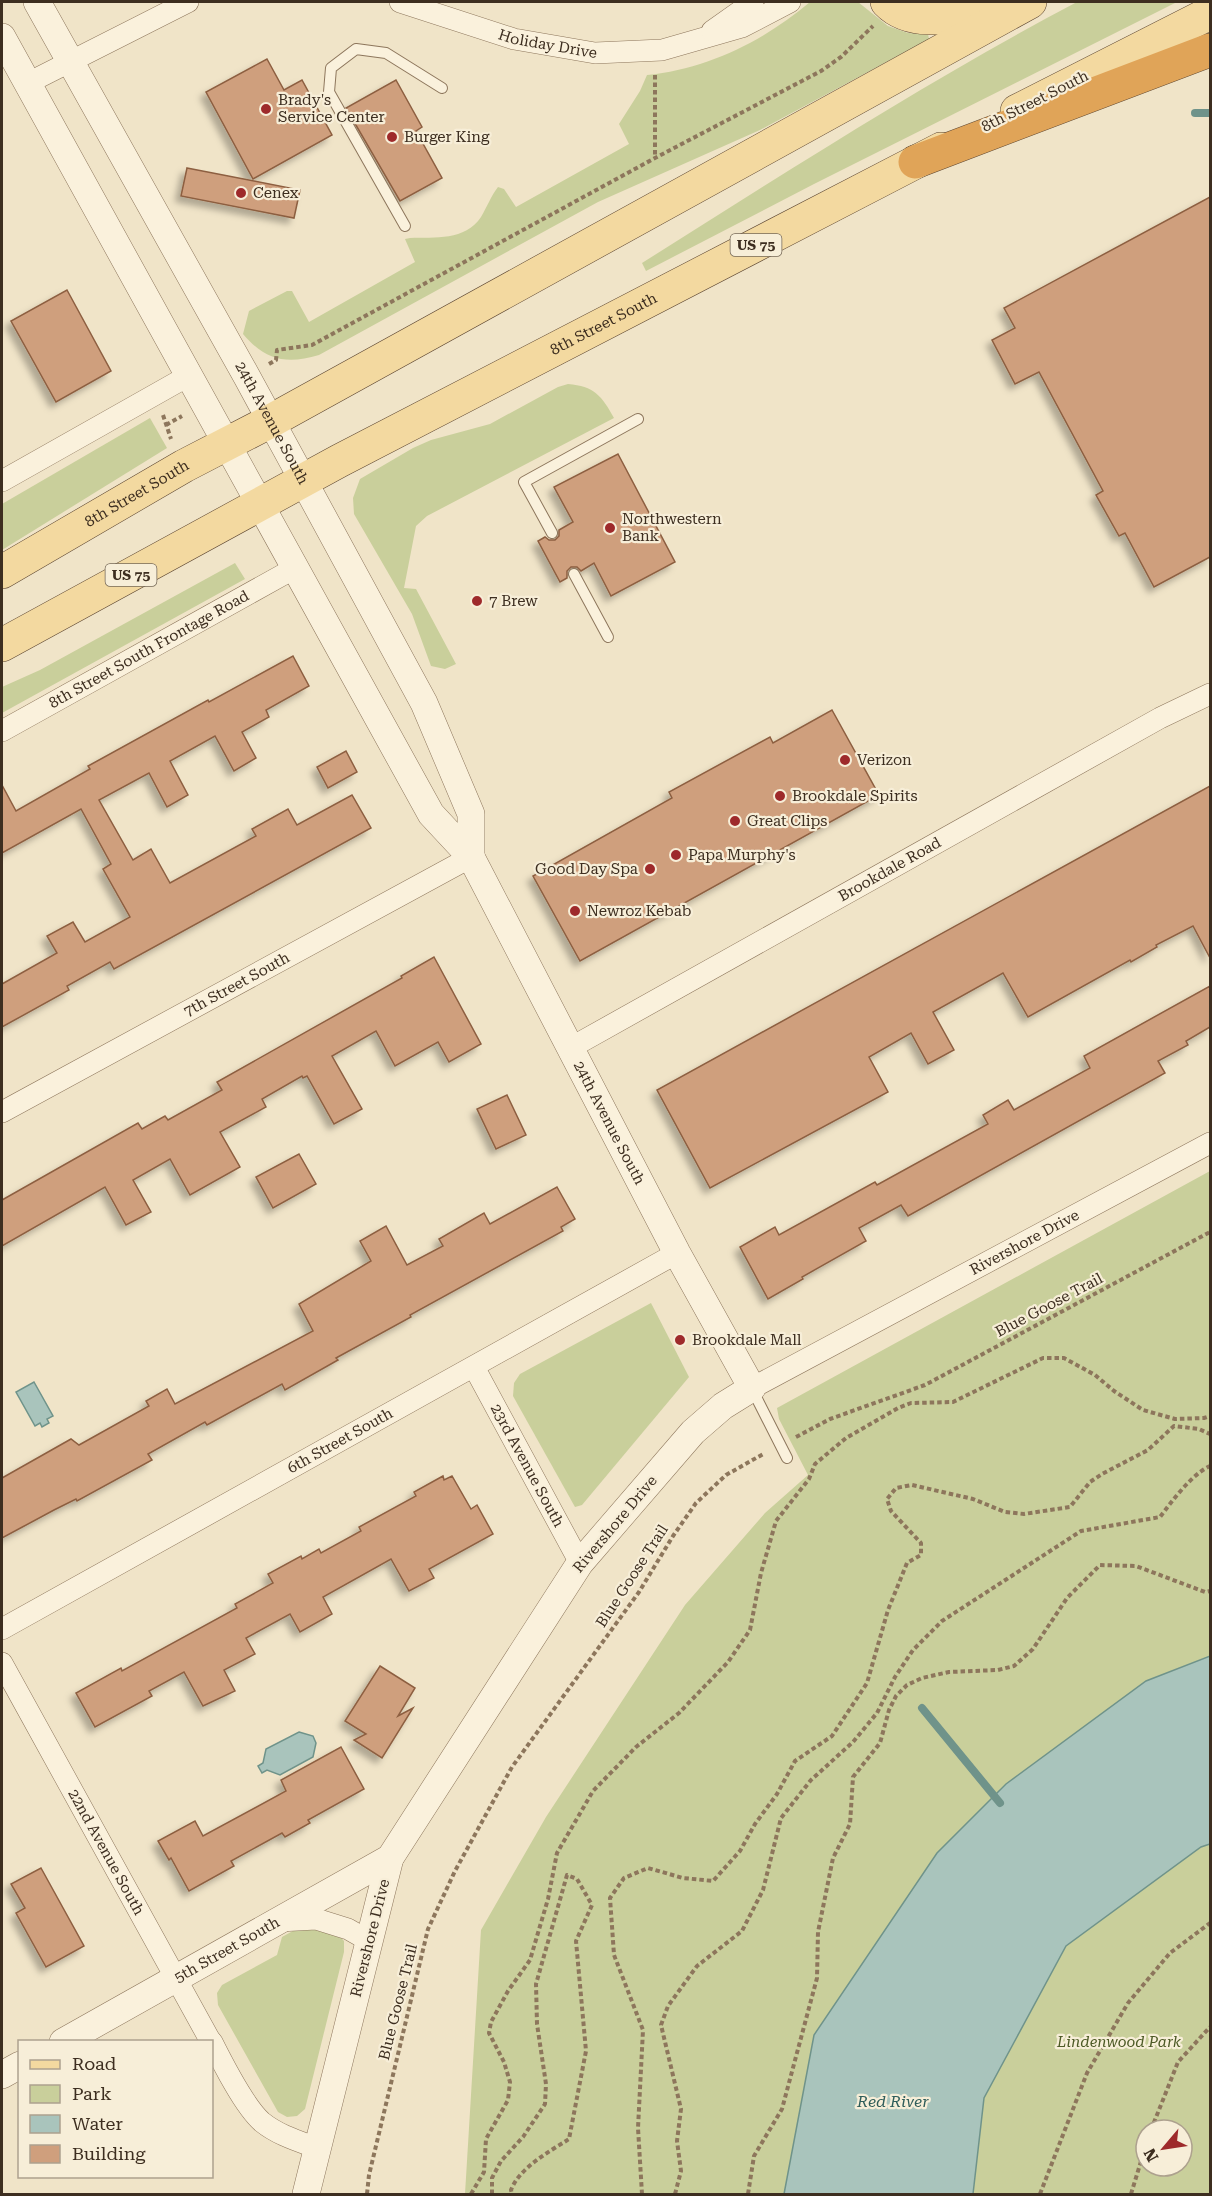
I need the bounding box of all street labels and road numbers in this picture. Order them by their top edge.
street label: Holiday Drive [496,25,599,62]
street label: 8th Street South [978,66,1092,136]
road number: US 75 [730,234,782,256]
street label: 8th Street South [547,289,660,359]
street label: 24th Avenue South [231,358,313,488]
street label: 8th Street South [81,456,193,531]
road number: US 75 [106,564,156,586]
street label: 8th Street South Frontage Road [46,586,252,712]
street label: Brookdale Road [835,833,945,905]
street label: 7th Street South [180,948,293,1021]
street label: 24th Avenue South [570,1058,649,1188]
street label: Rivershore Drive [967,1206,1082,1279]
street label: Blue Goose Trail [992,1269,1106,1341]
street label: 23rd Avenue South [487,1401,568,1530]
street label: 6th Street South [284,1404,396,1477]
street label: Rivershore Drive [569,1472,661,1576]
street label: Blue Goose Trail [592,1521,672,1631]
street label: 22nd Avenue South [64,1786,148,1919]
street label: Rivershore Drive [347,1877,393,1999]
street label: 5th Street South [171,1913,283,1987]
street label: Blue Goose Trail [375,1942,421,2062]

